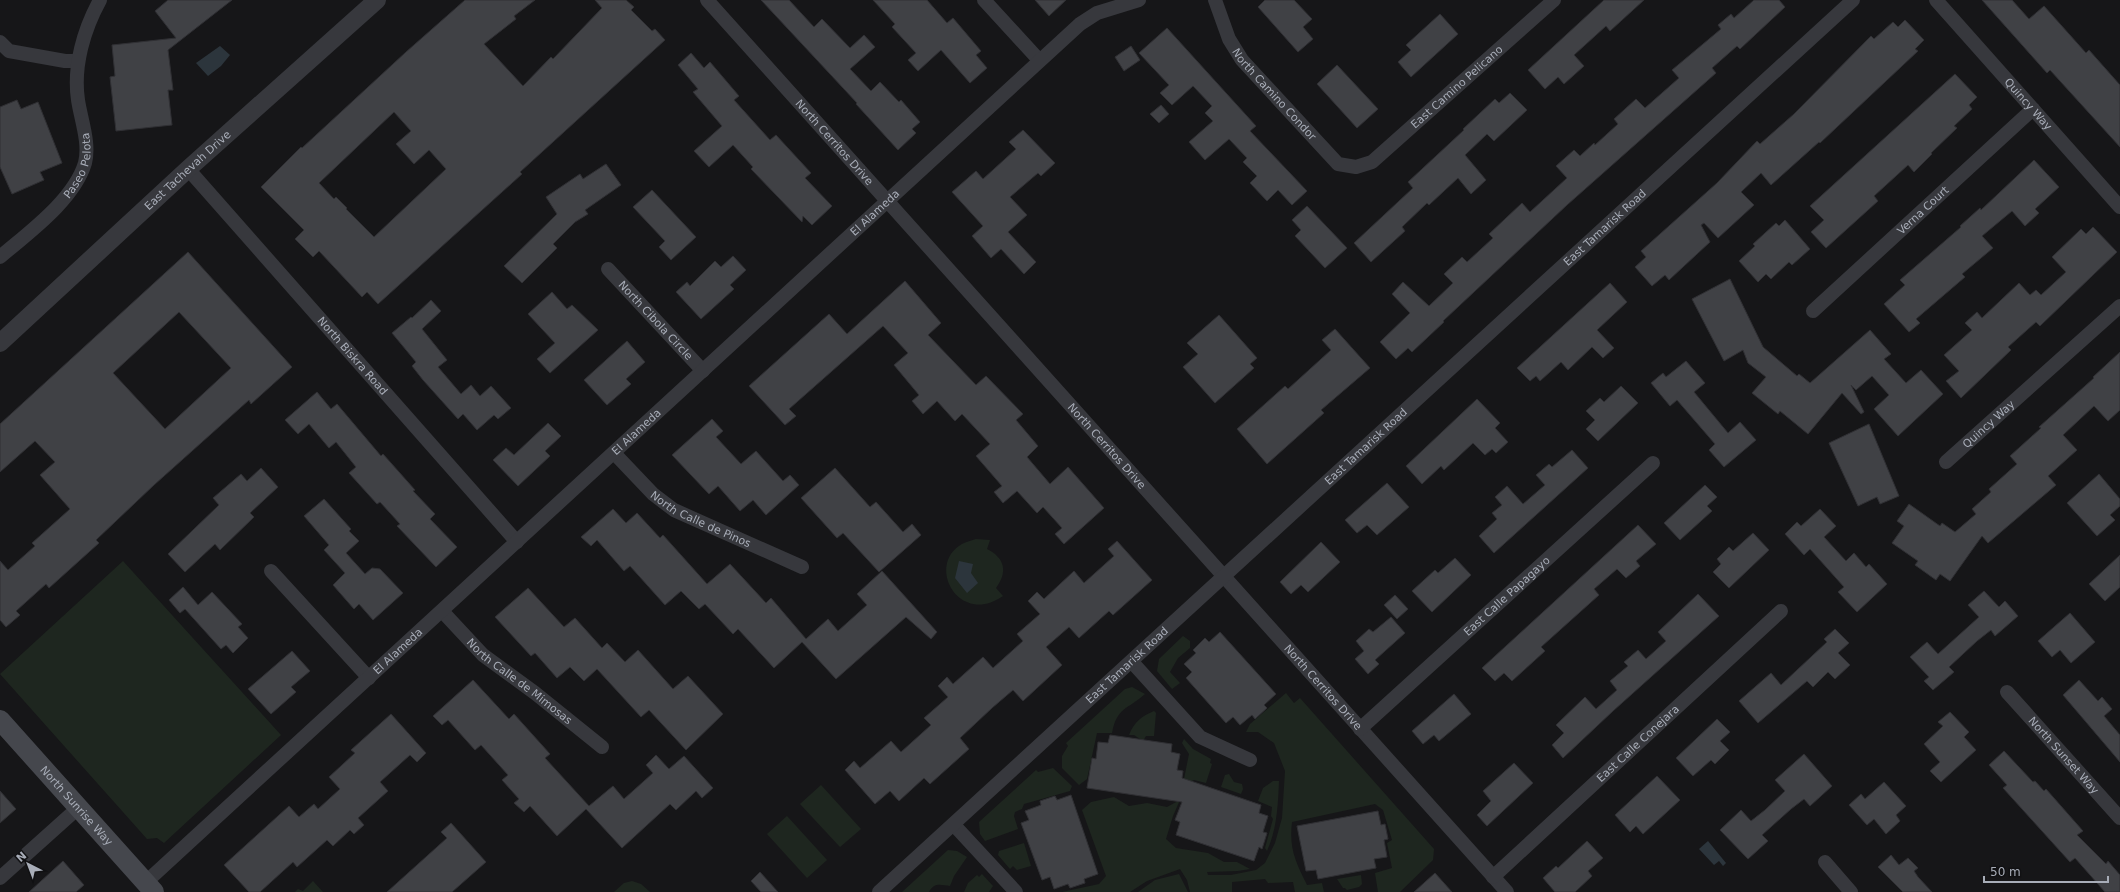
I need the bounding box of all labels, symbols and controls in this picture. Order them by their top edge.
street label: East Camino Pelicano [1408,43,1506,131]
street label: North Camino Condor [1229,46,1319,143]
street label: Quincy Way [2001,76,2055,133]
street label: North Cerritos Drive [792,97,876,188]
street label: East Tachevah Drive [142,128,234,213]
street label: Paseo Pelota [61,132,94,201]
street label: Verna Court [1895,183,1952,237]
street label: El Alameda [848,187,902,239]
street label: East Tamarisk Road [1561,187,1649,269]
street label: North Cibola Circle [615,278,695,363]
street label: North Biskra Road [315,314,390,398]
street label: Quincy Way [1960,397,2018,451]
street label: North Cerritos Drive [1065,401,1148,492]
street label: El Alameda [609,406,664,458]
street label: East Tamarisk Road [1322,406,1410,488]
street label: North Calle de Pinos [648,488,753,551]
street label: East Calle Papagayo [1461,554,1553,639]
street label: East Tamarisk Road [1083,624,1171,706]
street label: El Alameda [371,626,425,677]
street label: North Calle de Mimosas [464,636,575,727]
street label: North Cerritos Drive [1281,642,1365,733]
street label: East Calle Conejara [1594,702,1682,785]
street label: North Sunset Way [2025,714,2102,797]
street label: North Sunrise Way [37,764,116,849]
north arrow [8,844,48,884]
text: N [14,849,29,865]
scale bar [1984,858,2108,884]
text: 50 m [1990,865,2021,879]

